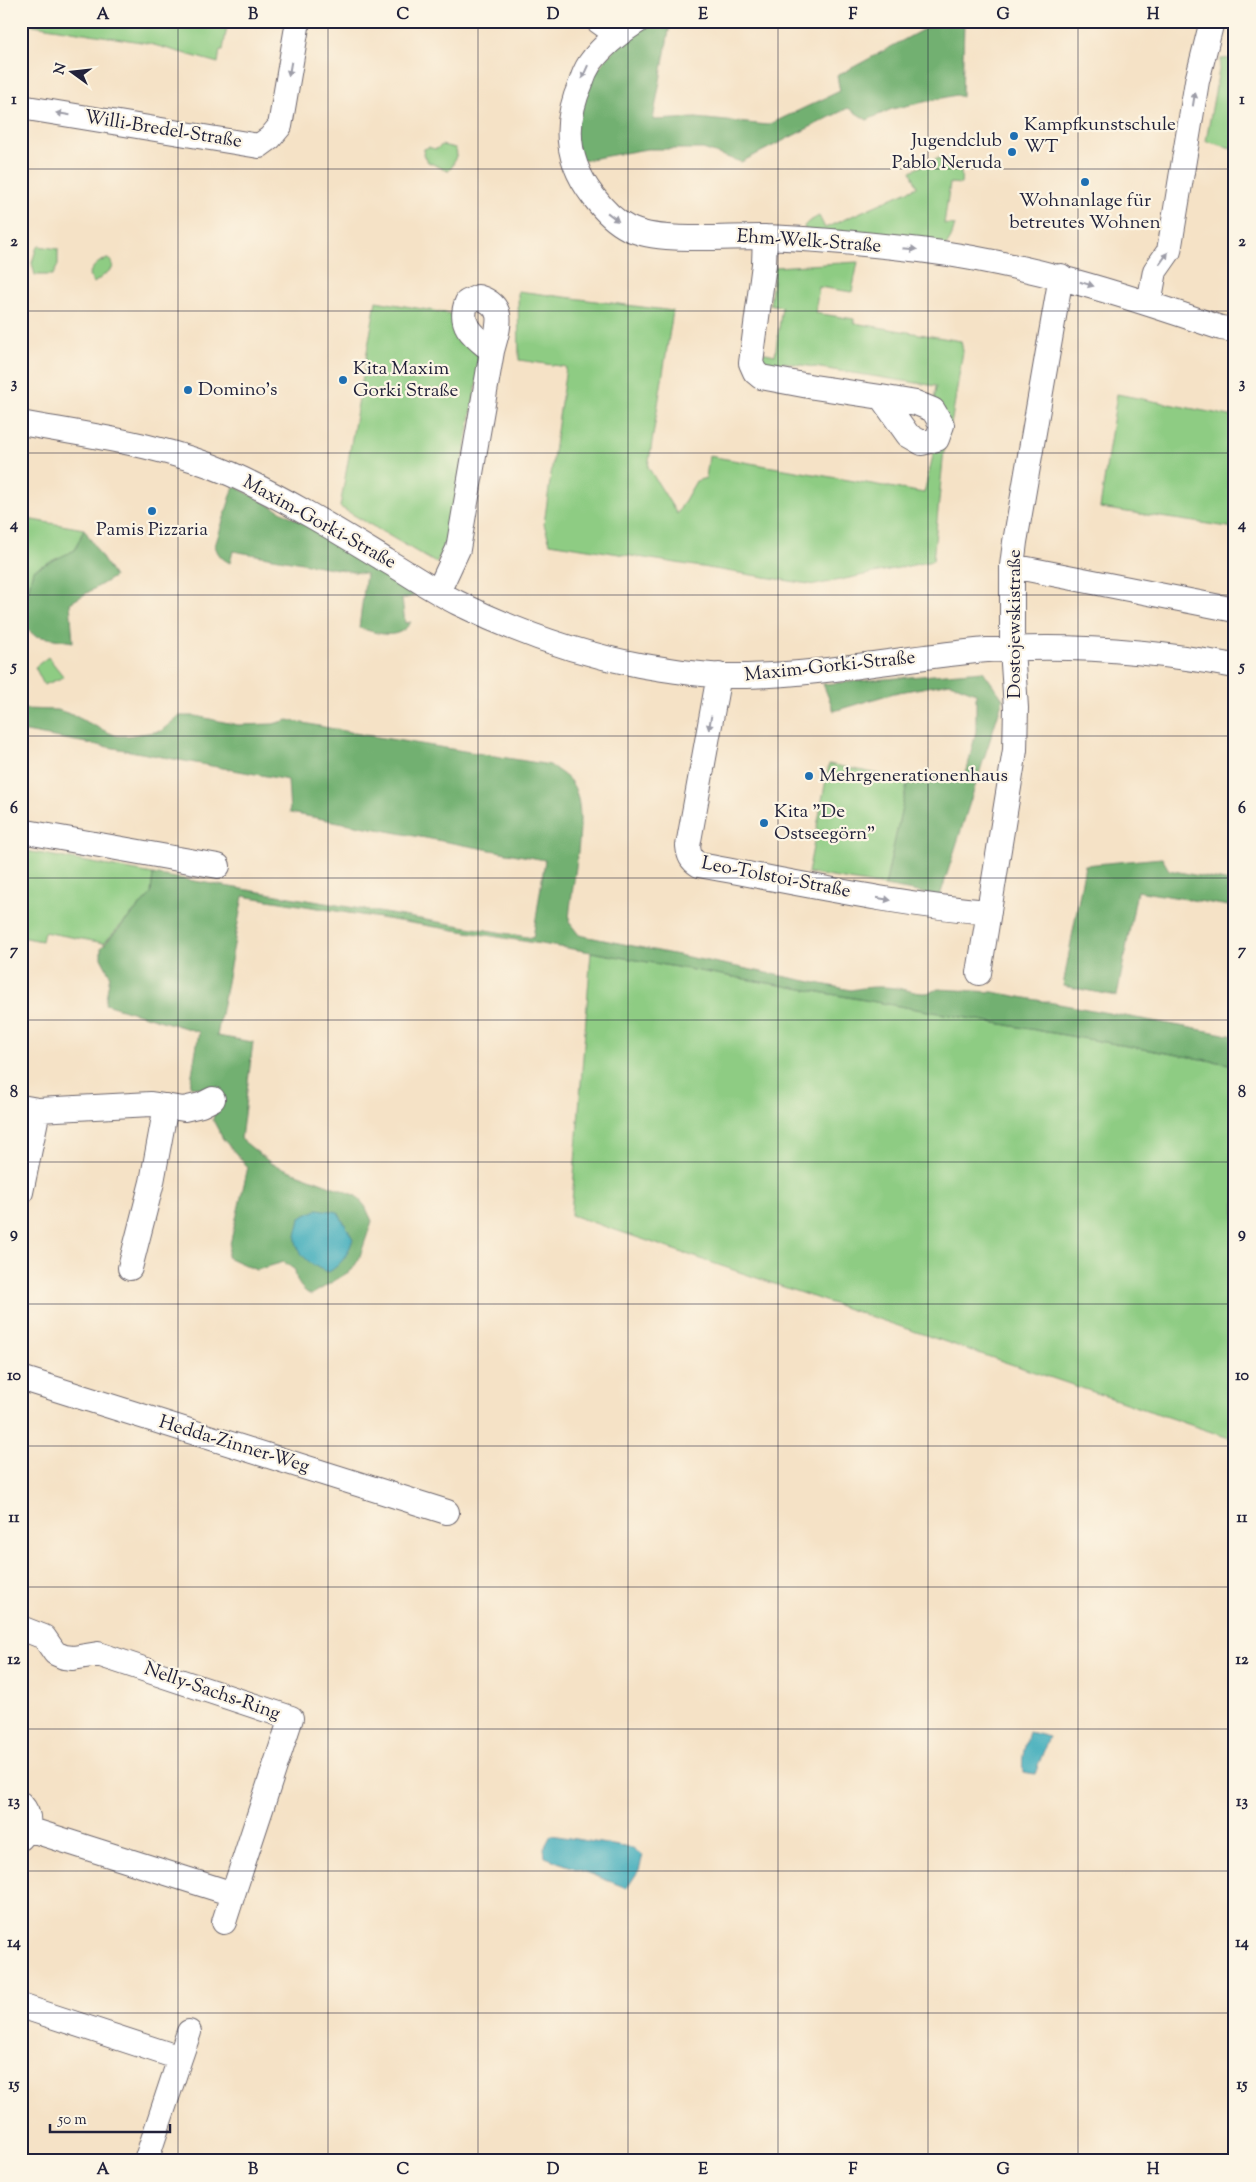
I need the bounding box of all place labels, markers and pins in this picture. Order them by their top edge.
place label: Kampfkunstschule WT [1024,112,1176,161]
place label: Jugendclub Pablo Neruda [892,128,1002,177]
marker: Kampfkunstschule WT [1008,130,1020,142]
marker: Jugendclub Pablo Neruda [1006,146,1018,158]
marker: Wohnanlage für betreutes Wohnen [1079,176,1091,188]
place label: Wohnanlage für betreutes Wohnen [1009,188,1161,237]
place label: Kita Maxim Gorki Straße [353,356,458,405]
marker: Kita Maxim Gorki Straße [337,374,349,386]
place label: Domino's [198,377,277,404]
marker: Domino's [182,384,194,396]
marker: Pamis Pizzaria [146,505,158,517]
place label: Pamis Pizzaria [96,517,208,544]
place label: Mehrgenerationenhaus [819,763,1008,790]
marker: Mehrgenerationenhaus [803,770,815,782]
place label: Kita "De Ostseegörn" [774,799,875,848]
marker: Kita "De Ostseegörn" [758,817,770,829]

